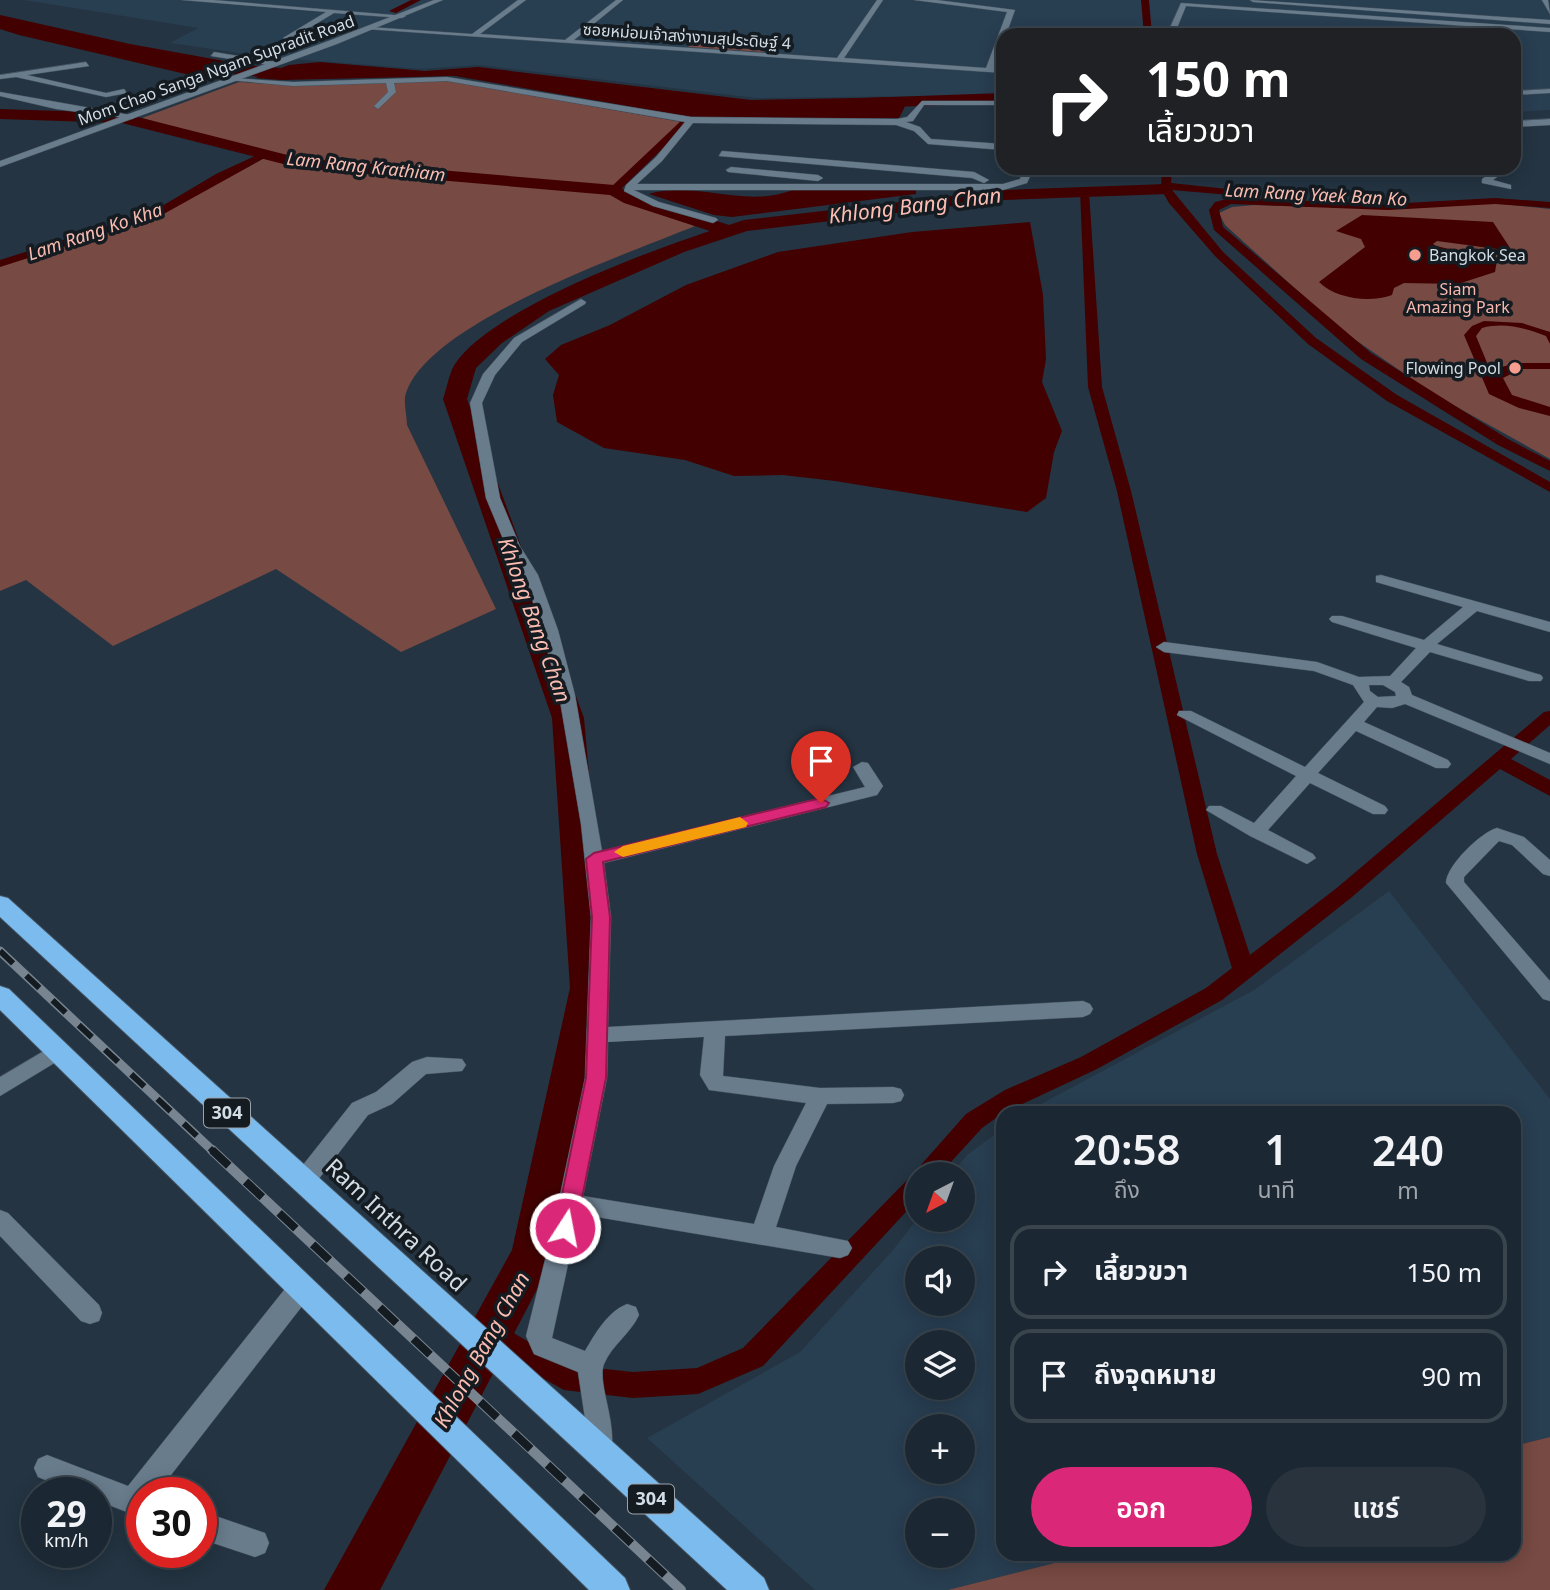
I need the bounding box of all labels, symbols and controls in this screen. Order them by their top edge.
street label: Mom Chao Sanga Ngam Supradit Road [75,10,357,130]
street label: ซอยหม่อมเจ้าสง่างามสุประดิษฐ์ 4 [582,18,792,54]
text: 150 m [1146,45,1291,111]
icon: right [1031,56,1122,147]
text: เลี้ยวขวา [1146,108,1254,151]
water label: Lam Rang Krathiam [286,146,447,186]
water label: Lam Rang Yaek Ban Ko [1224,177,1408,211]
water label: Khlong Bang Chan [827,181,1003,229]
water label: Lam Rang Ko Kha [24,197,165,265]
place label: Bangkok Sea [1429,244,1526,266]
marker: Bangkok Sea [1407,247,1423,263]
park label: Siam Amazing Park [1406,278,1510,318]
place label: Flowing Pool [1405,357,1501,379]
marker: Flowing Pool [1507,360,1523,376]
water label: Khlong Bang Chan [492,533,578,706]
pin [791,731,851,803]
icon: arrive [802,742,840,780]
road number: 304 [204,1098,250,1128]
text: 20:58 [1073,1120,1181,1177]
text: 1 [1264,1120,1288,1177]
text: 240 [1372,1121,1444,1178]
street label: Ram Inthra Road [319,1150,474,1298]
north arrow [905,1162,975,1232]
map controls [905,1162,975,1568]
text: ถึง [1114,1173,1140,1205]
text: นาที [1258,1173,1295,1205]
text: m [1397,1174,1419,1206]
position arrow [528,1191,602,1265]
button: sound [905,1246,975,1316]
text: เลี้ยวขวา [1094,1252,1188,1288]
icon: right [1035,1253,1073,1291]
text: 150 m [1406,1254,1482,1290]
water label: Khlong Bang Chan [427,1267,536,1432]
button: layers [905,1330,975,1400]
text: ถึงจุดหมาย [1094,1356,1217,1392]
icon: arrive [1035,1357,1073,1395]
text: 90 m [1421,1358,1482,1394]
button: + [905,1414,975,1484]
button: ออก [1031,1467,1252,1547]
button: แชร์ [1266,1467,1486,1547]
speed limit sign: 30 [126,1477,217,1568]
road number: 304 [628,1484,674,1514]
text: 29 [46,1490,87,1537]
button: − [905,1498,975,1568]
text: km/h [44,1528,89,1552]

